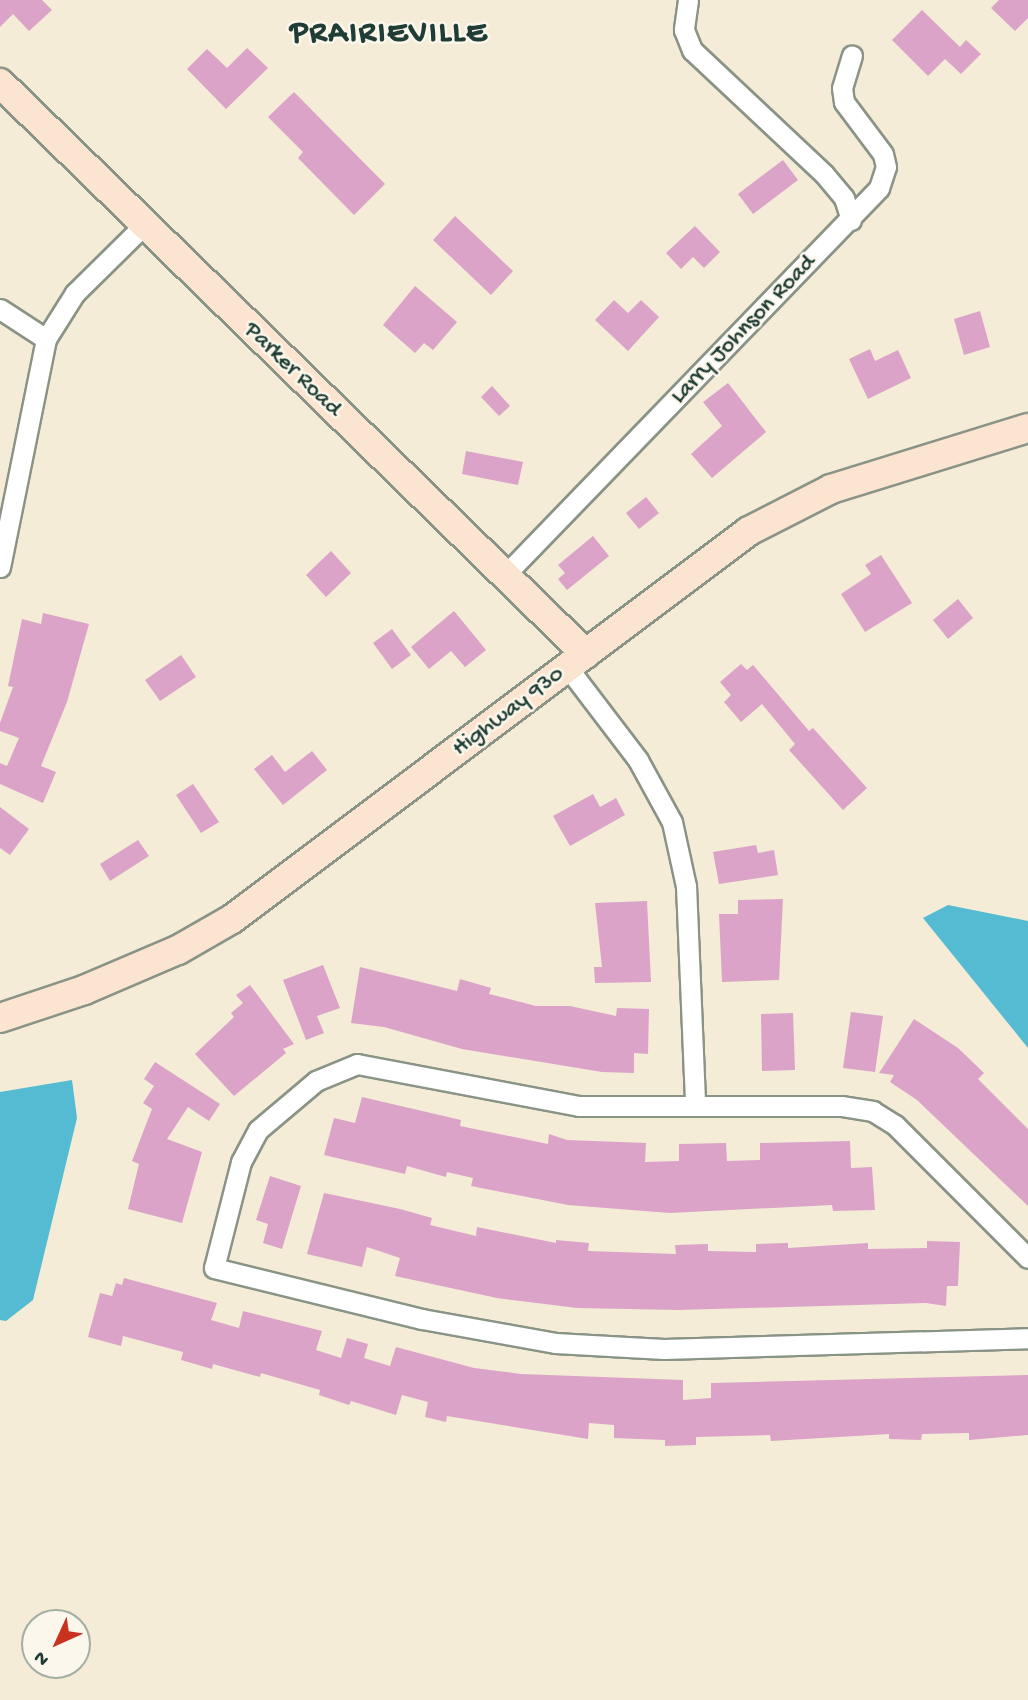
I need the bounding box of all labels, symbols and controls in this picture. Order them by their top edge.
district label: PRAIRIEVILLE [291,15,487,53]
street label: Larry Johnson Road [665,249,823,411]
street label: Parker Road [237,316,347,424]
street label: Highway 930 [447,660,571,764]
north arrow [21,1609,91,1679]
text: N [30,1645,55,1670]

